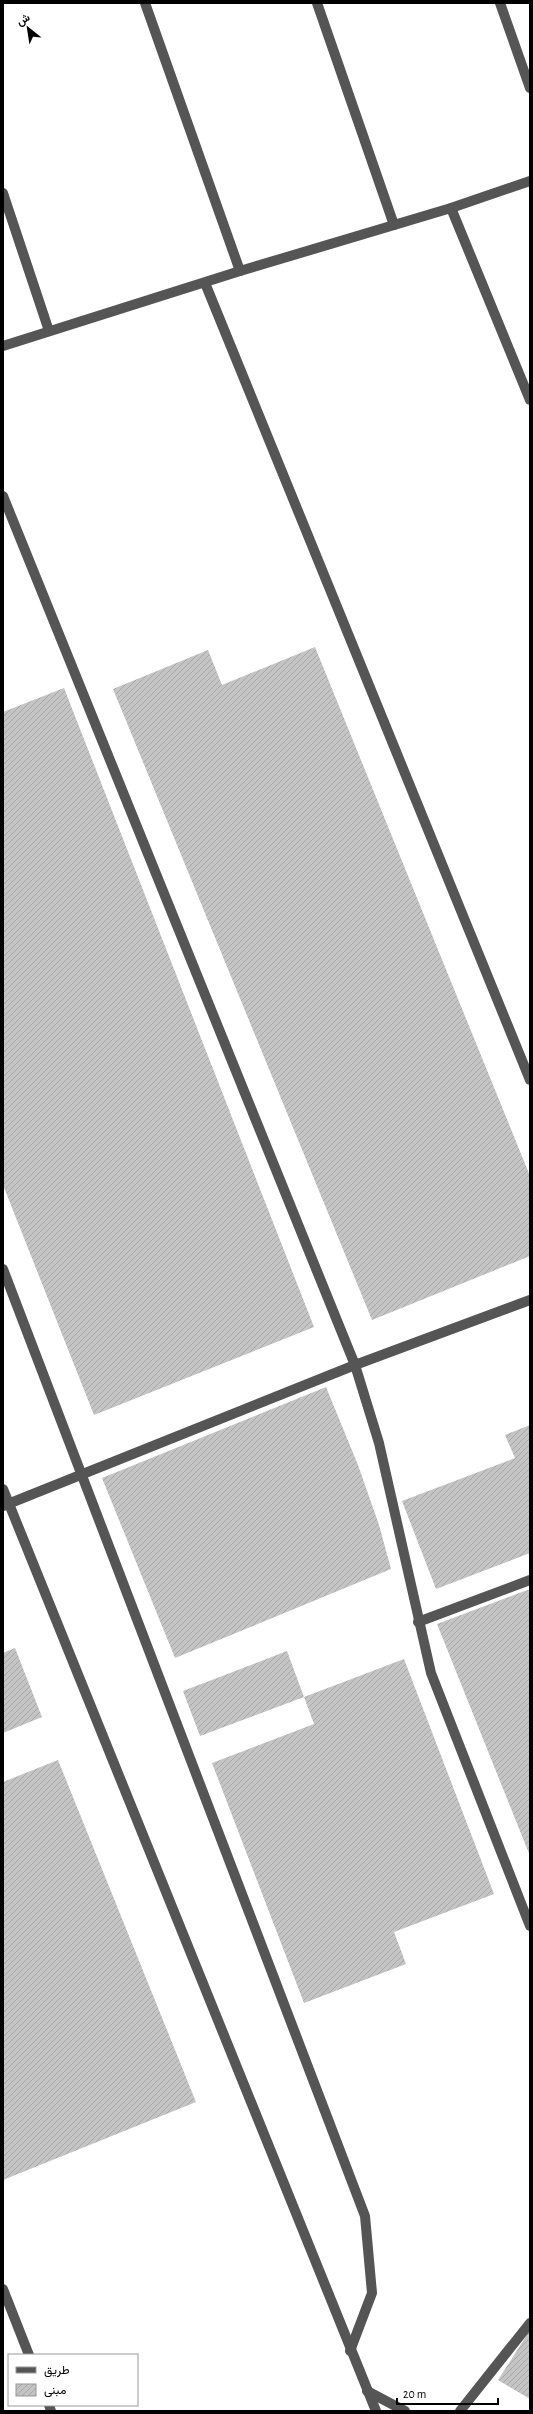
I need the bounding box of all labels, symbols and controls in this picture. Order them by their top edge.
north arrow [8,8,48,48]
text: ش [15,12,32,29]
legend [8,2354,138,2406]
text: طريق [44,2364,70,2378]
scale bar [397,2380,498,2406]
text: مبنى [44,2384,66,2398]
text: 20 m [403,2388,426,2400]

